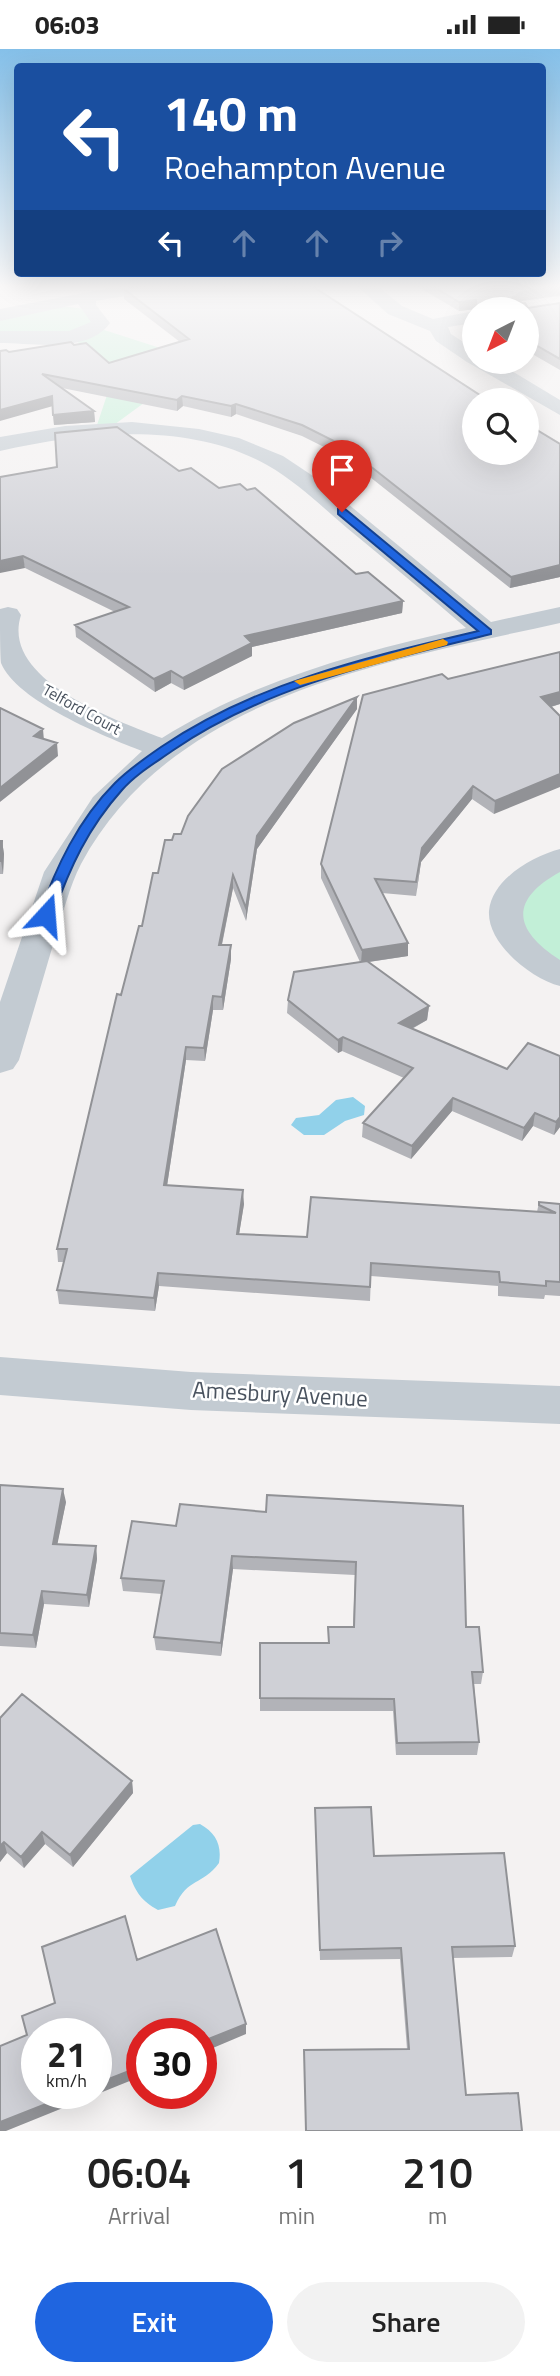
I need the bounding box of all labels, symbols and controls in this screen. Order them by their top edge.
text: 06:03 [35,5,100,44]
text: 140 m [164,75,298,150]
icon: left [49,91,140,182]
text: Roehampton Avenue [164,143,446,191]
icon: left [152,224,190,262]
icon: ahead [225,224,263,262]
icon: ahead [298,224,336,262]
icon: right [371,224,409,262]
north arrow [462,297,539,375]
map controls [462,297,539,465]
button: search [462,388,539,465]
pin [312,440,372,512]
icon: arrive [323,451,361,489]
street label: Telford Court [38,678,126,741]
position arrow [9,878,83,952]
street label: Amesbury Avenue [191,1371,369,1416]
speed limit sign: 30 [126,2018,217,2109]
text: 21 [47,2027,86,2081]
text: km/h [46,2067,87,2094]
text: 06:04 [87,2140,191,2204]
text: 1 [285,2140,309,2204]
text: 210 [402,2140,473,2204]
text: Arrival [108,2198,170,2233]
text: min [278,2198,315,2233]
text: m [428,2198,447,2233]
button: Exit [35,2282,273,2362]
button: Share [287,2282,525,2362]

